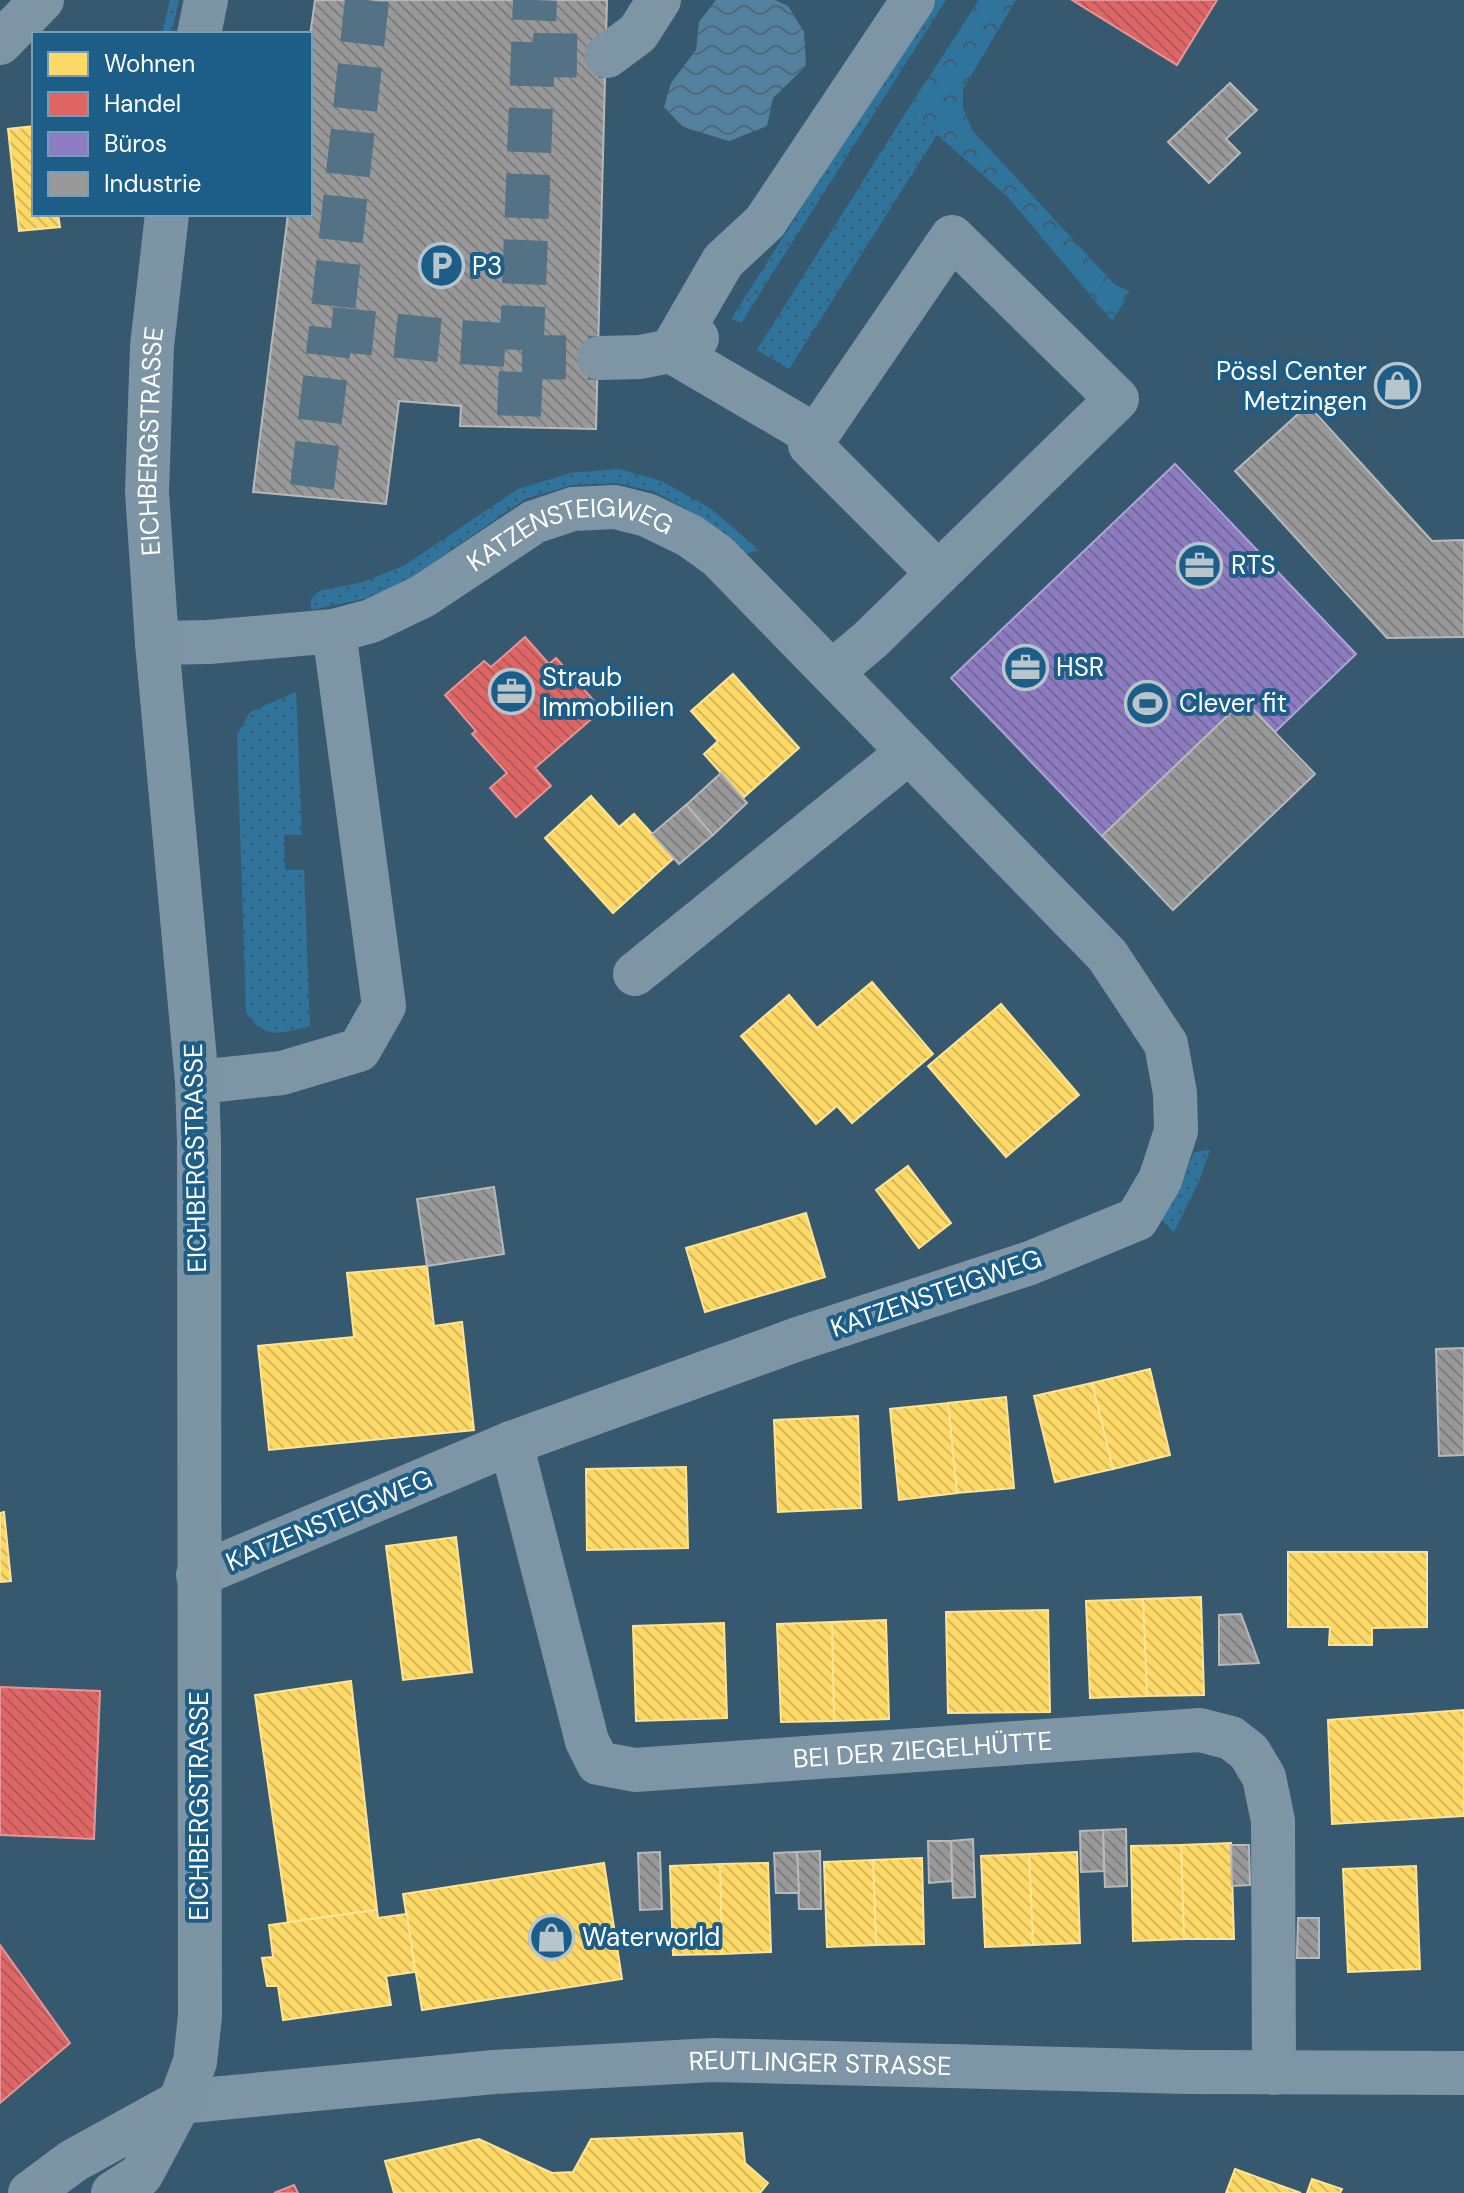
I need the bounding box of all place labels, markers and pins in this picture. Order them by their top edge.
parking icon: P3 [417,242,465,290]
place label: P3 [472,249,502,283]
place label: Pössl Center Metzingen [1216,354,1367,418]
shop icon: Pössl Center Metzingen [1374,362,1422,410]
office icon: RTS [1176,541,1224,589]
place label: RTS [1231,548,1276,582]
office icon: HSR [1001,643,1049,691]
place label: HSR [1056,650,1104,684]
place label: Straub Immobilien [542,660,674,724]
office icon: Straub Immobilien [487,668,535,716]
sports icon: Clever fit [1124,679,1172,727]
place label: Clever fit [1179,686,1287,720]
shop icon: Waterworld [527,1913,575,1961]
place label: Waterworld [582,1920,720,1954]

